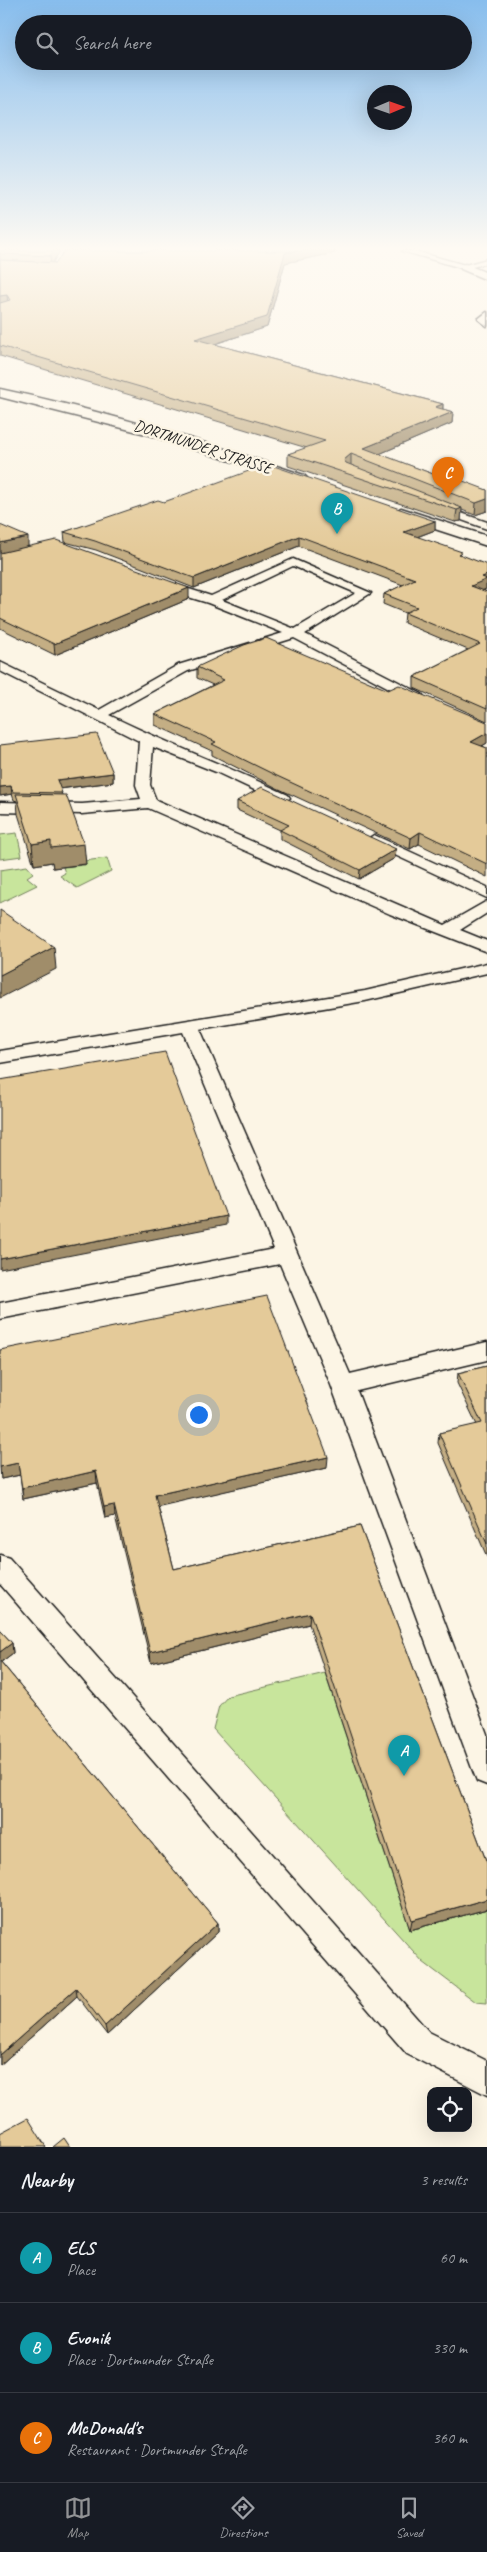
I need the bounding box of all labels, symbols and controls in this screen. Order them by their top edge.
search box [15,15,472,70]
icon: search [33,29,61,57]
text: Search here [73,31,150,55]
north arrow [367,85,412,130]
street label: DORTMUNDER STRASSE [131,415,277,479]
pin: C [432,457,464,498]
pin: B [321,493,353,534]
your location [186,1402,212,1428]
pin: A [388,1735,420,1776]
map controls [427,2087,472,2132]
button: locate [427,2087,472,2132]
text: Nearby [20,2167,73,2193]
text: 3 results [420,2170,467,2190]
text: ELS [67,2236,94,2260]
text: A [32,2248,40,2268]
text: 60 m [440,2248,467,2268]
text: Place [67,2260,95,2280]
text: Evonik [67,2326,110,2350]
text: B [32,2338,40,2358]
text: 330 m [433,2338,467,2358]
text: Place · Dortmunder Straße [67,2350,213,2370]
text: McDonald's [67,2416,142,2440]
text: C [32,2428,40,2448]
text: 360 m [433,2428,467,2448]
text: Restaurant · Dortmunder Straße [67,2440,247,2460]
tab: Map [64,2494,92,2541]
tab: Directions [219,2494,268,2541]
tab: Saved [395,2494,423,2541]

